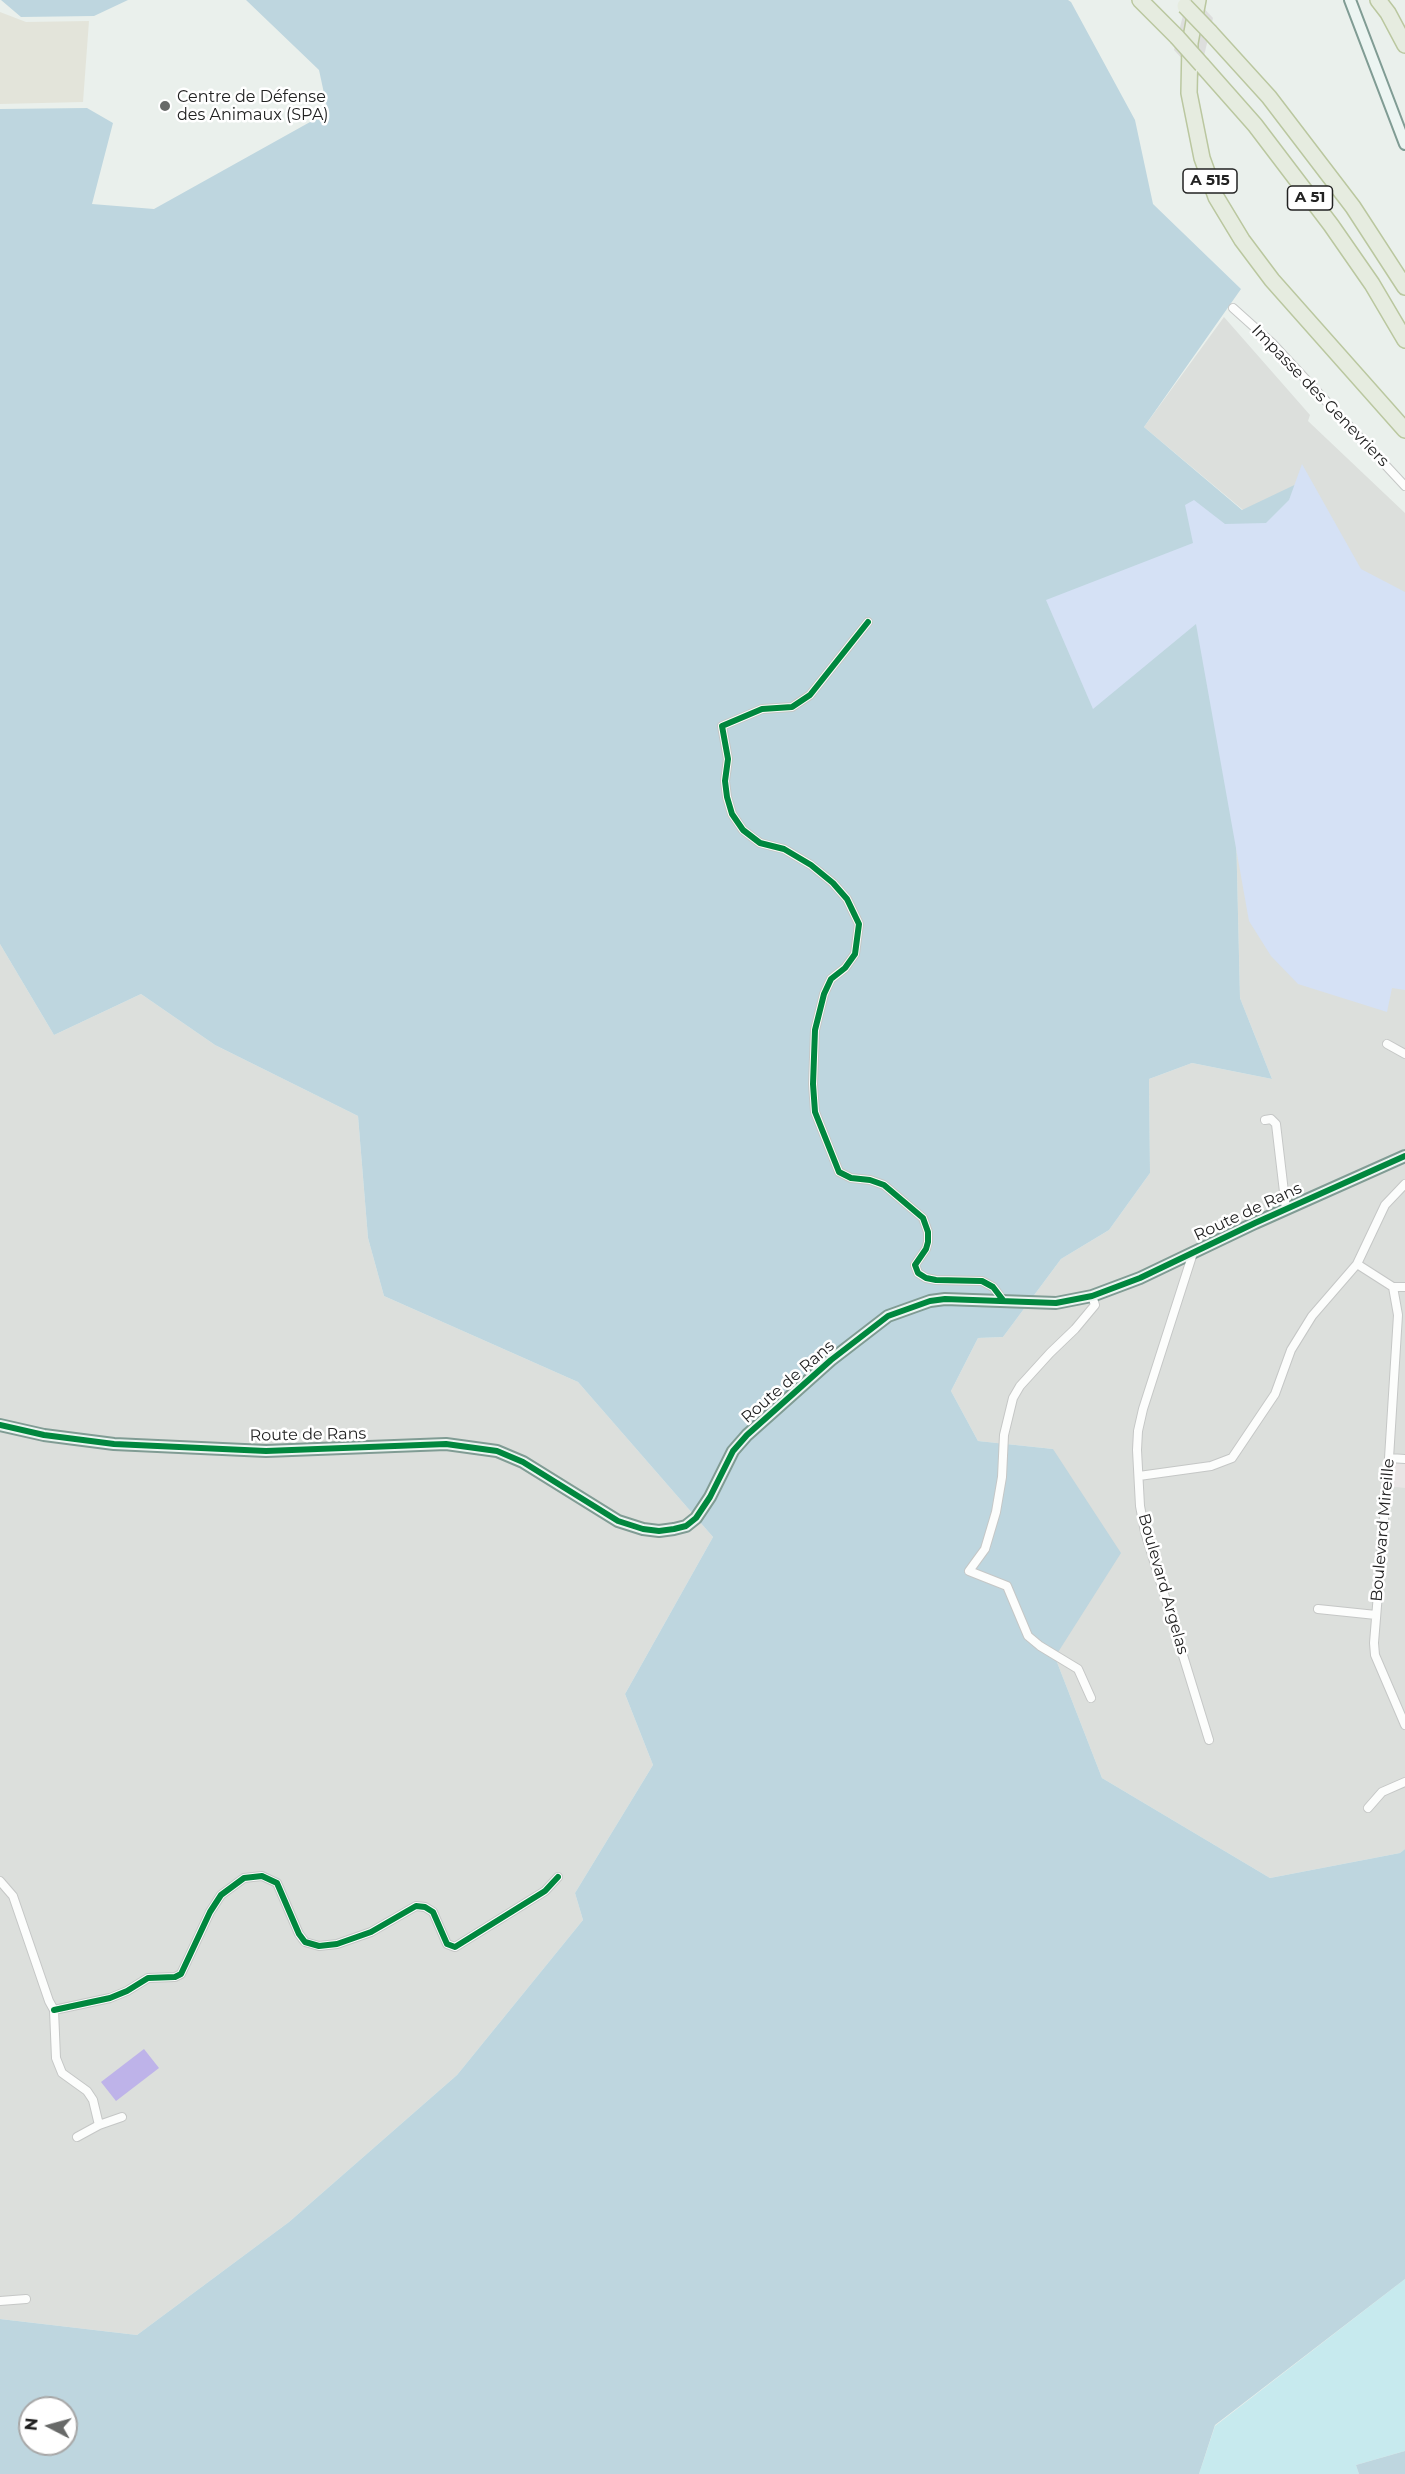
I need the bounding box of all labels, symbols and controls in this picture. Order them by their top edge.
place label: Centre de Défense des Animaux (SPA) [177,87,329,125]
marker: Centre de Défense des Animaux (SPA) [158,99,172,113]
road number: A 515 [1183,169,1237,193]
road number: A 51 [1288,186,1332,210]
street label: Impasse des Genevriers [1247,321,1393,471]
street label: Route de Rans [1191,1179,1305,1245]
street label: Route de Rans [738,1336,838,1428]
street label: Route de Rans [250,1424,366,1446]
street label: Boulevard Mireille [1367,1458,1399,1602]
street label: Boulevard Argelas [1134,1511,1192,1657]
north arrow [18,2396,78,2456]
text: N [21,2417,42,2432]

